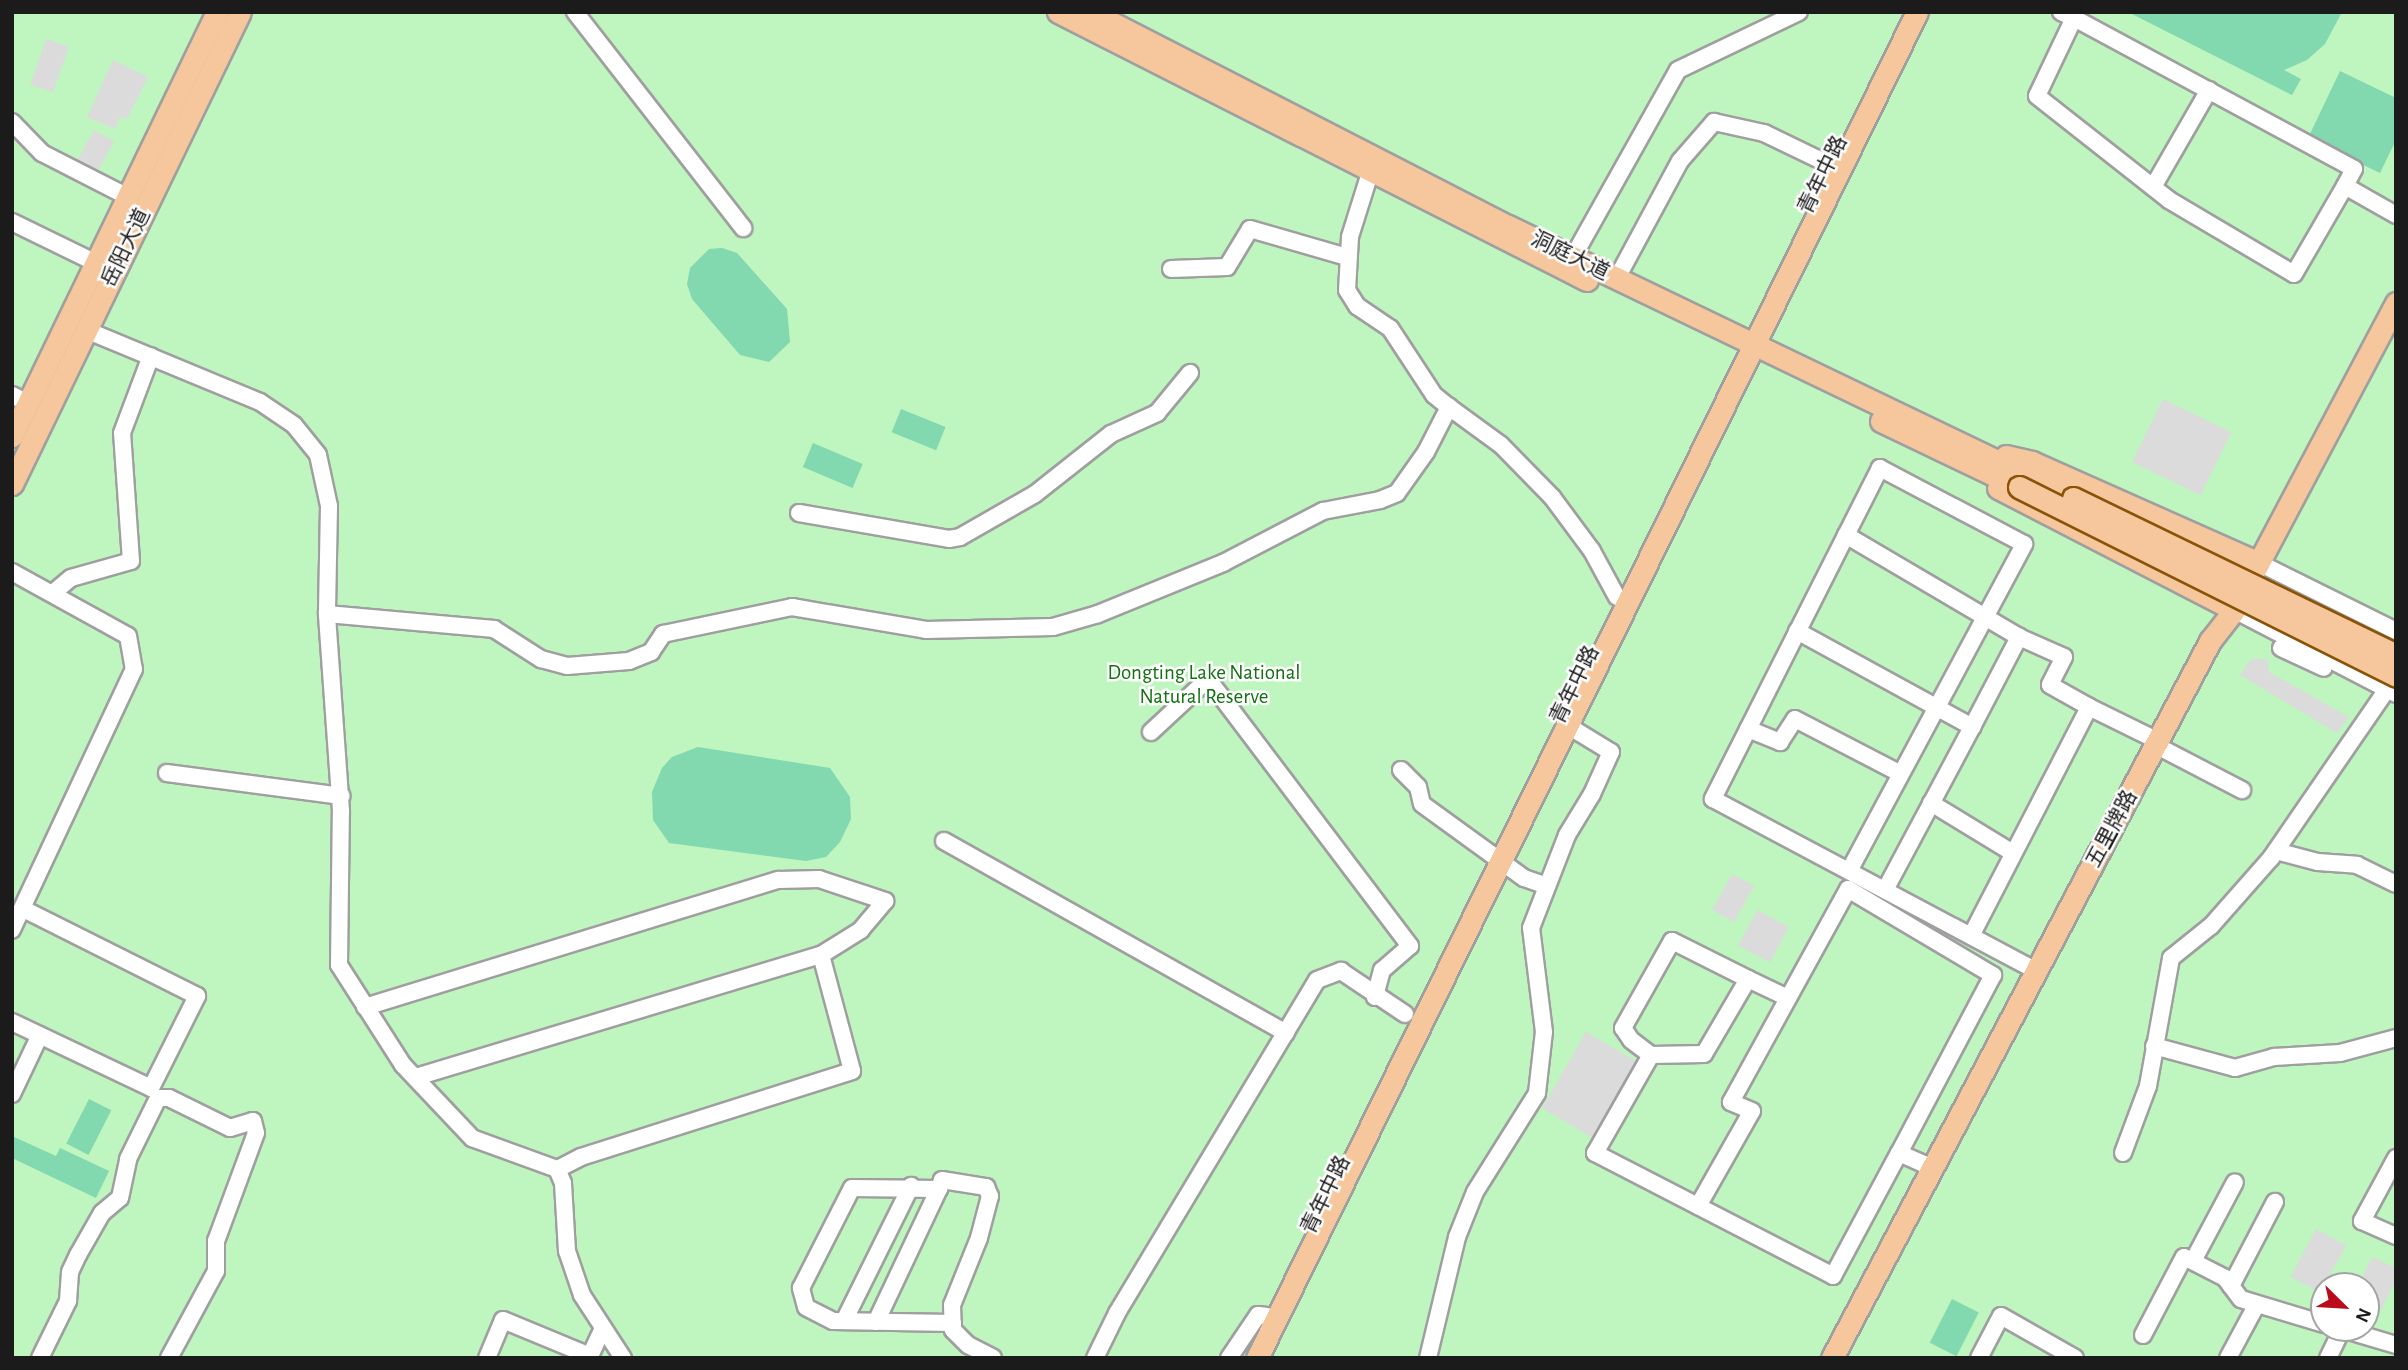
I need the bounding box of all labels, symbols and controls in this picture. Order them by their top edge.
street label: 青年中路 [1793,132,1853,218]
street label: 岳阳大道 [96,205,156,291]
street label: 洞庭大道 [1527,226,1613,286]
street label: 青年中路 [1545,642,1605,728]
park label: Dongting Lake National Natural Reserve [1107,660,1301,710]
street label: 五里牌路 [2081,786,2143,872]
street label: 青年中路 [1296,1152,1356,1238]
north arrow [2310,1272,2380,1342]
text: N [2351,1305,2374,1325]

